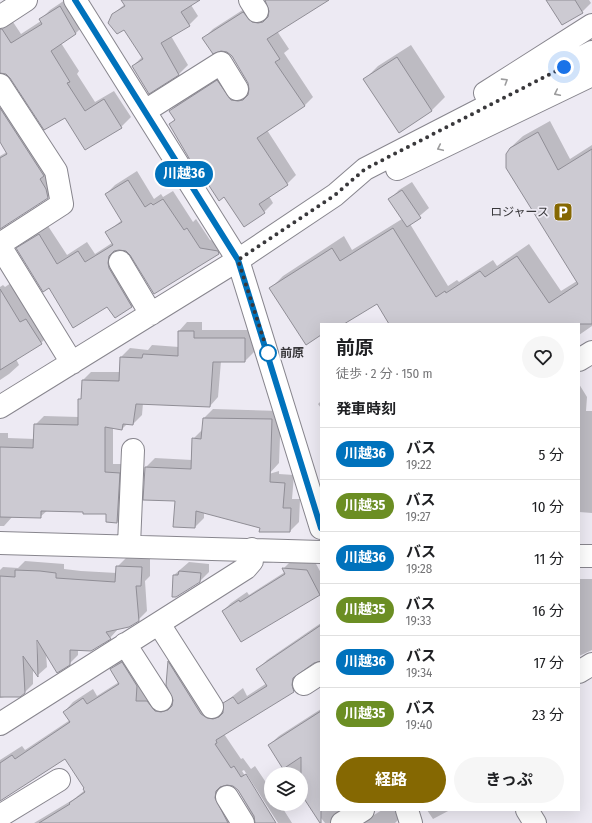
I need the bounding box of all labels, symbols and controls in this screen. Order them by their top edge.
your location [554,57,574,77]
one-way arrow [501,78,508,85]
one-way arrow [554,88,562,95]
one-way arrow [437,144,444,151]
line badge: 川越36 [156,161,212,187]
text: 川越36 [163,165,205,182]
parking icon: ロジャース [552,201,574,223]
place label: ロジャース [490,205,549,219]
text: 前原 [336,336,374,359]
button: heart [522,336,564,378]
marker: 前原 [259,344,277,362]
place label: 前原 [280,346,304,360]
text: 徒歩 · 2 分 · 150 m [336,366,432,381]
text: 発車時刻 [336,400,396,418]
text: バス [406,439,436,457]
text: 川越36 [344,445,386,462]
text: 5 分 [539,446,564,464]
text: 19:22 [406,457,432,472]
text: バス [406,491,436,509]
text: 川越35 [344,497,386,514]
text: 10 分 [532,498,564,516]
text: 19:27 [406,509,431,524]
text: バス [406,543,436,561]
text: 川越36 [344,549,386,566]
text: 11 分 [534,550,564,568]
text: 19:28 [406,561,432,576]
text: バス [406,595,436,613]
text: 川越35 [344,601,386,618]
text: 16 分 [532,602,564,620]
text: 19:33 [406,613,432,628]
text: バス [406,647,436,665]
text: 川越36 [344,653,386,670]
text: 17 分 [534,654,564,672]
text: 19:34 [406,665,432,680]
text: バス [406,699,436,717]
text: 川越35 [344,705,386,722]
text: 23 分 [532,706,564,724]
text: 19:40 [406,717,433,732]
button: 経路 [336,757,446,803]
button: きっぷ [454,757,564,803]
map controls [264,767,308,811]
button: layers [264,767,308,811]

